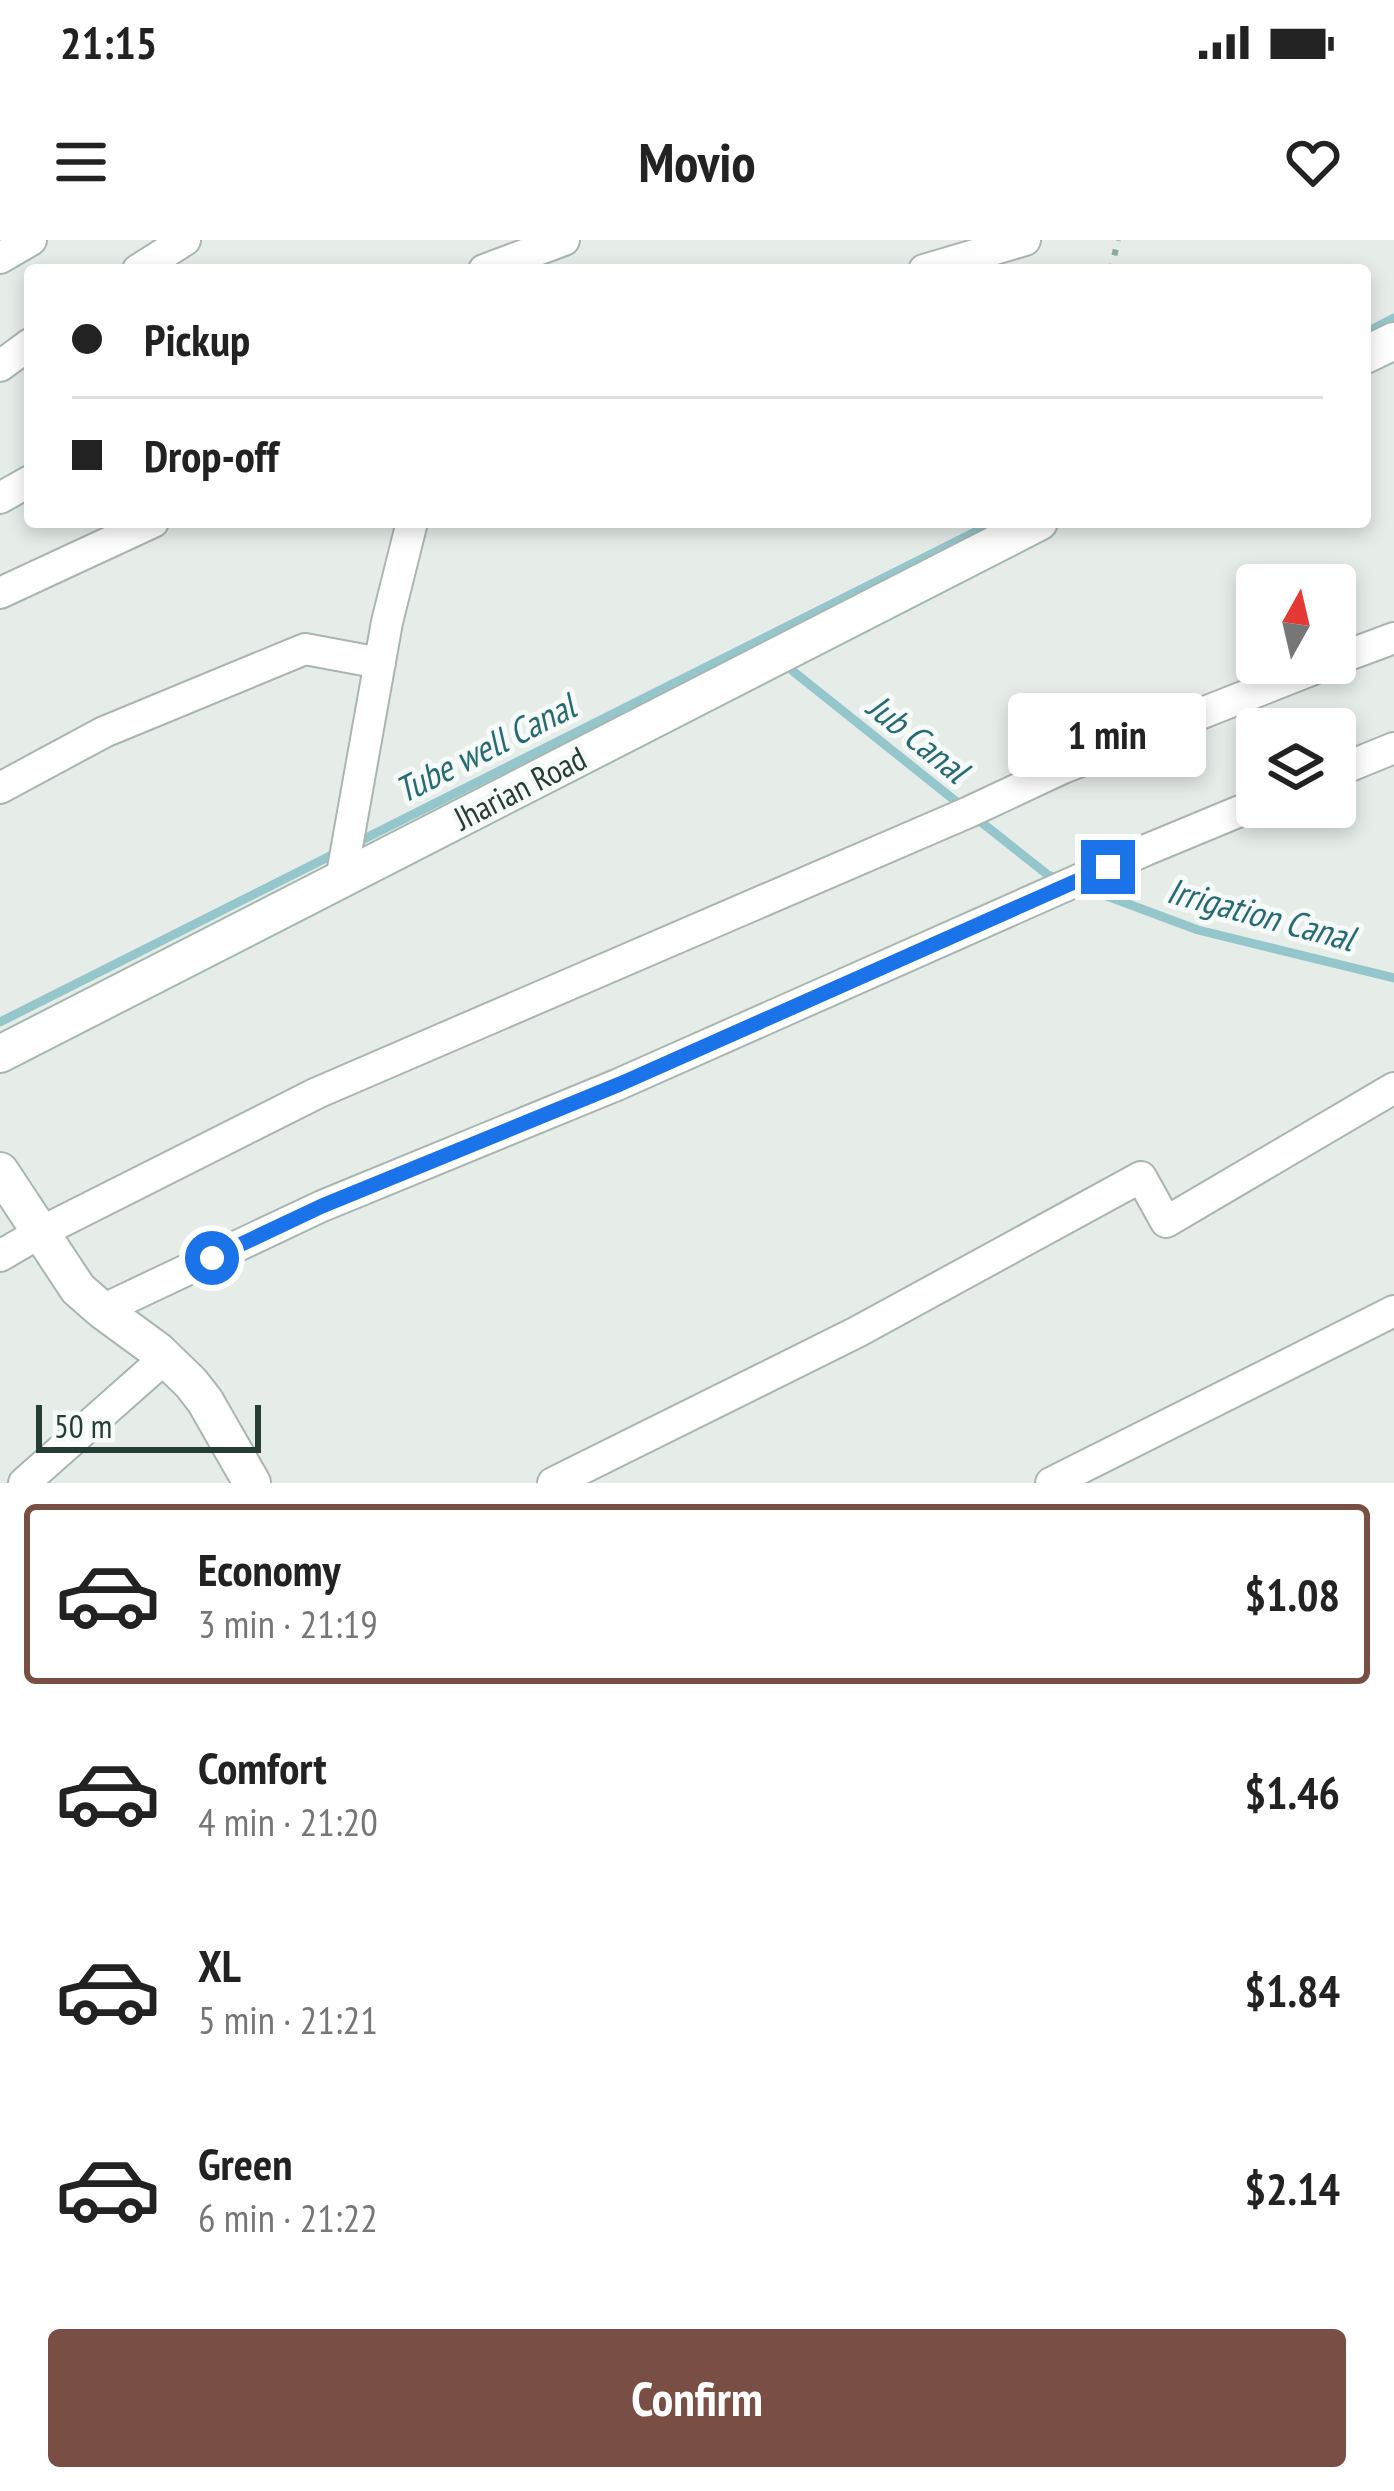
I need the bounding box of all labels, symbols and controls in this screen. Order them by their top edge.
text: 21:15 [60,13,157,71]
text: Movio [638,127,756,197]
icon: menu [48,129,114,195]
icon: heart [1280,129,1346,195]
text: Pickup [144,310,250,368]
text: Drop-off [144,426,278,484]
north arrow [1236,564,1356,684]
map controls [1236,564,1356,828]
water label: Tube well Canal [387,680,586,813]
water label: Jub Canal [857,682,981,795]
callout: 1 min [1009,693,1207,777]
button: layers [1236,708,1356,828]
text: 1 min [1068,709,1146,760]
street label: Jharian Road [445,736,593,840]
route end [1081,840,1135,894]
water label: Irrigation Canal [1163,866,1363,962]
route start [185,1231,239,1285]
scale bar [36,1399,261,1452]
text: 50 m [54,1404,112,1447]
icon: car [54,1540,162,1648]
text: Economy [198,1540,341,1598]
text: $1.08 [1244,1565,1340,1623]
text: 3 min · 21:19 [198,1598,378,1649]
icon: car [54,1738,162,1846]
text: Comfort [198,1738,327,1796]
text: $1.46 [1244,1763,1340,1821]
text: 4 min · 21:20 [198,1796,378,1847]
icon: car [54,1936,162,2044]
text: XL [198,1936,241,1994]
text: $1.84 [1244,1961,1340,2019]
text: 5 min · 21:21 [198,1994,378,2045]
icon: car [54,2134,162,2242]
text: Green [198,2134,293,2192]
text: $2.14 [1244,2159,1340,2217]
text: 6 min · 21:22 [198,2192,378,2243]
button: Confirm [48,2329,1346,2467]

